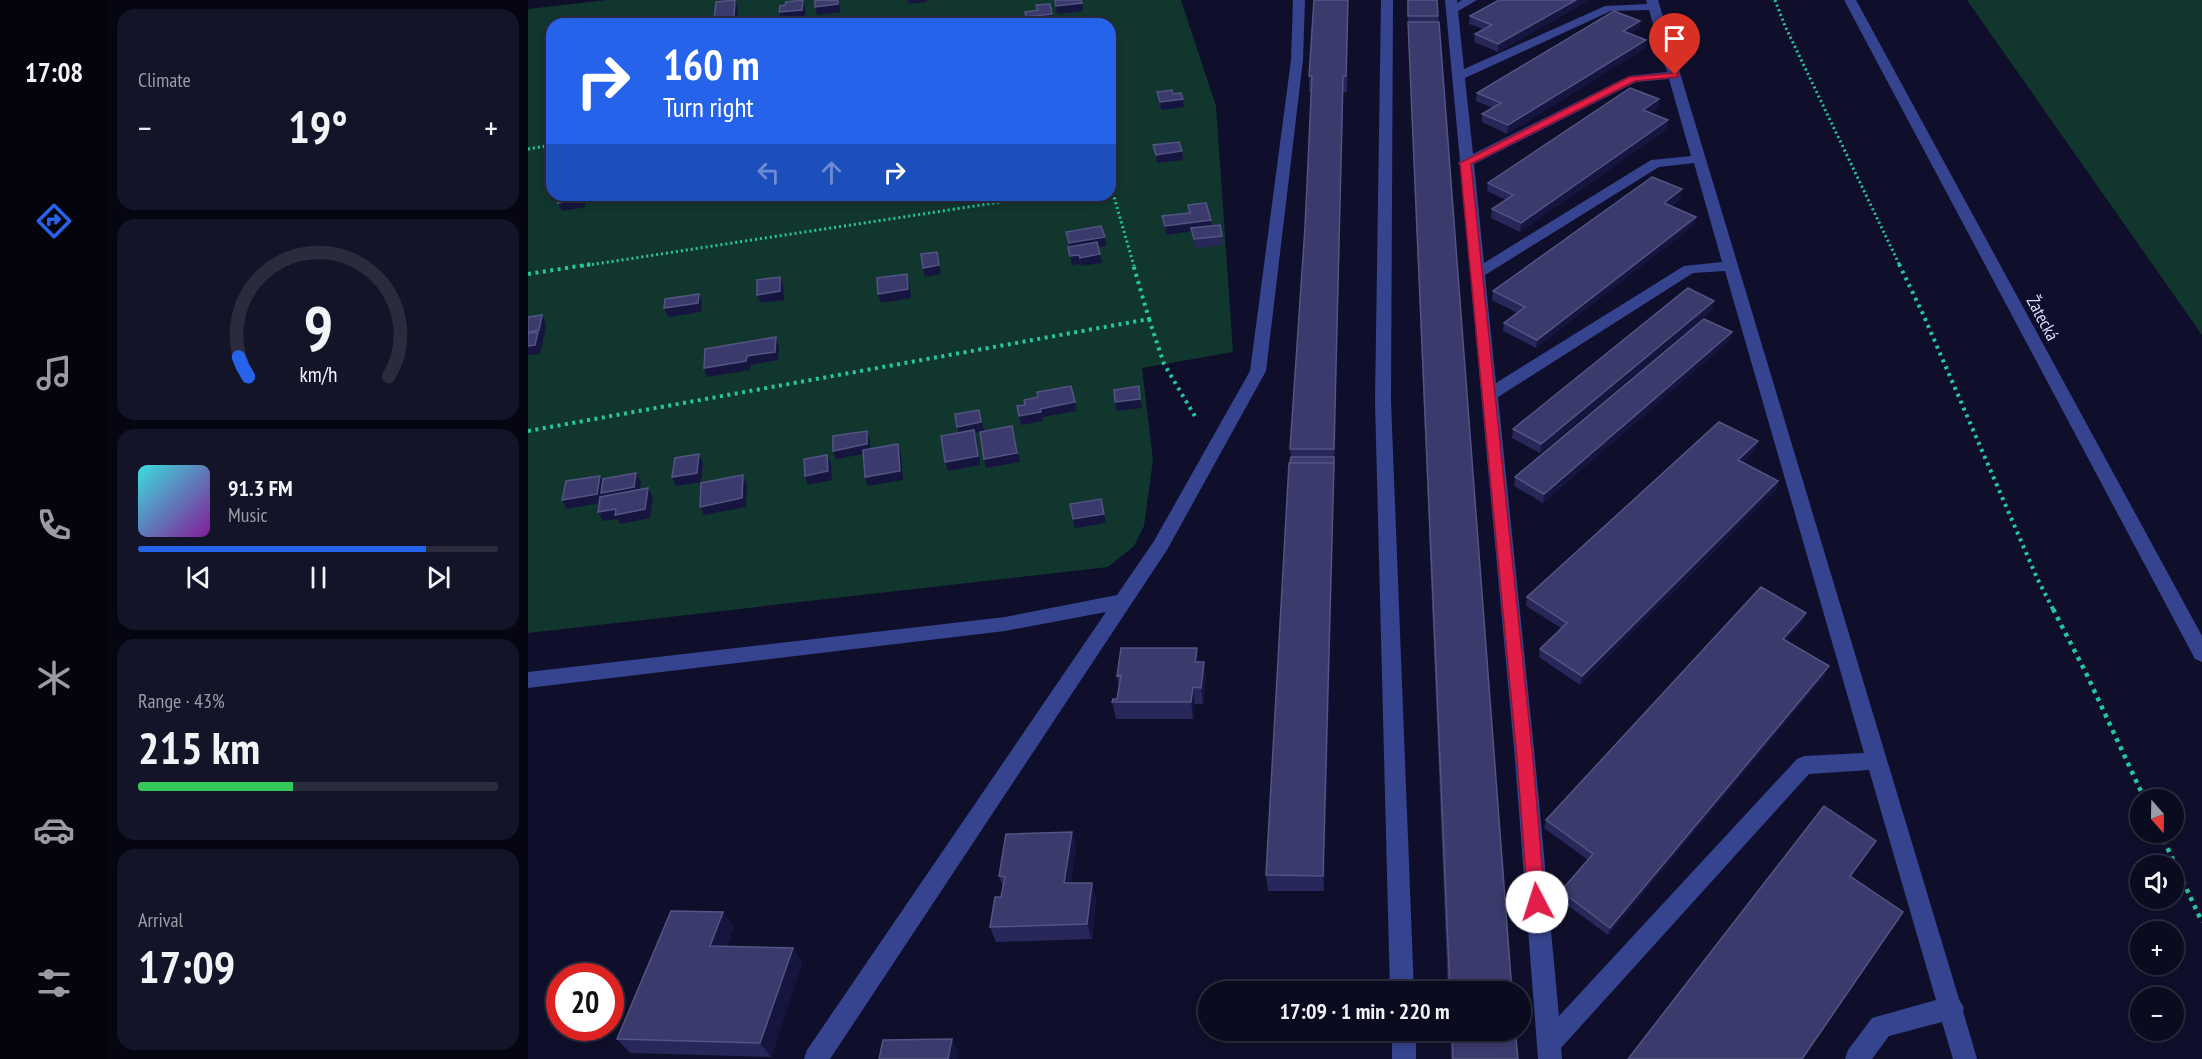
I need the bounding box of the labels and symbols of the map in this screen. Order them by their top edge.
pin [1649,13,1700,75]
street label: Žatecká [2022,292,2064,344]
north arrow [2130,789,2184,843]
position arrow [1505,870,1569,934]
speed limit sign: 20 [546,963,624,1041]

